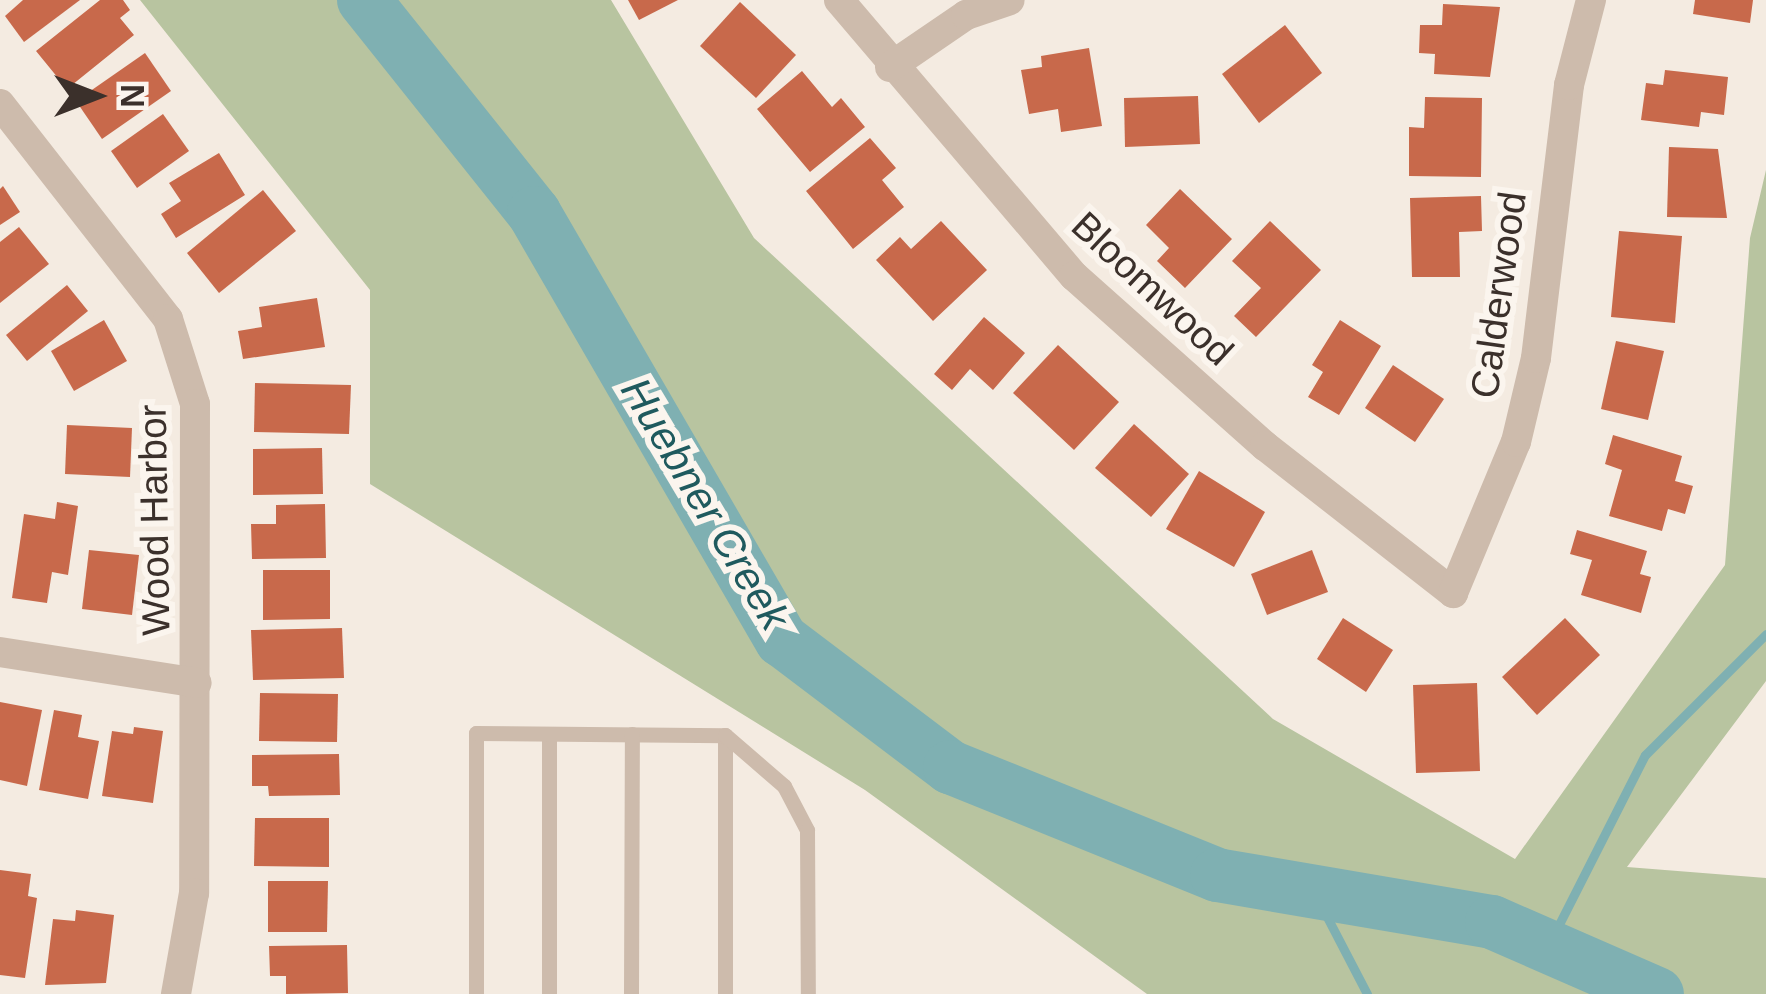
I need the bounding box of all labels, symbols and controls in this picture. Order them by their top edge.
north arrow [36,36,156,156]
text: N [114,84,151,108]
street label: Calderwood [1461,189,1537,401]
street label: Bloomwood [1062,202,1242,376]
water label: Huebner Creek [610,369,800,639]
street label: Wood Harbor [130,404,180,636]

